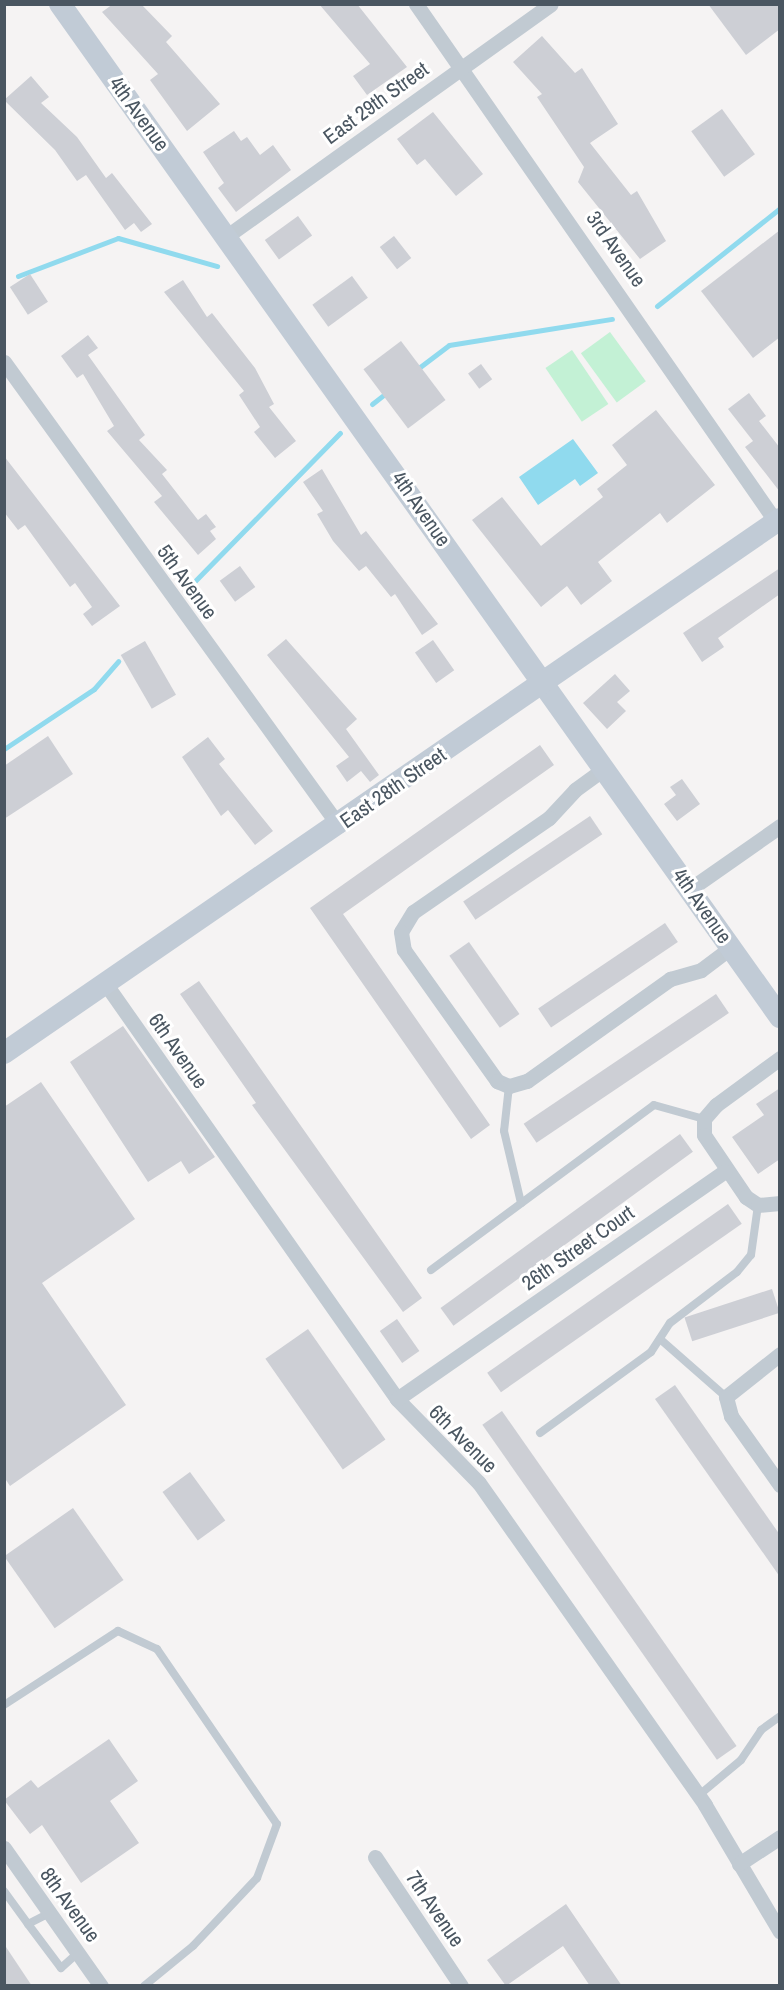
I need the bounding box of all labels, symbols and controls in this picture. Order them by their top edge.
street label: East 29th Street [319,57,433,149]
street label: 4th Avenue [103,71,175,157]
street label: 3rd Avenue [581,206,651,292]
street label: 4th Avenue [386,466,456,552]
street label: 5th Avenue [151,539,223,625]
street label: East 28th Street [335,742,451,834]
street label: 4th Avenue [667,863,737,949]
street label: 6th Avenue [143,1008,213,1094]
street label: 26th Street Court [517,1200,639,1296]
street label: 6th Avenue [423,1399,503,1479]
street label: 8th Avenue [34,1862,106,1948]
street label: 7th Avenue [400,1866,470,1952]

